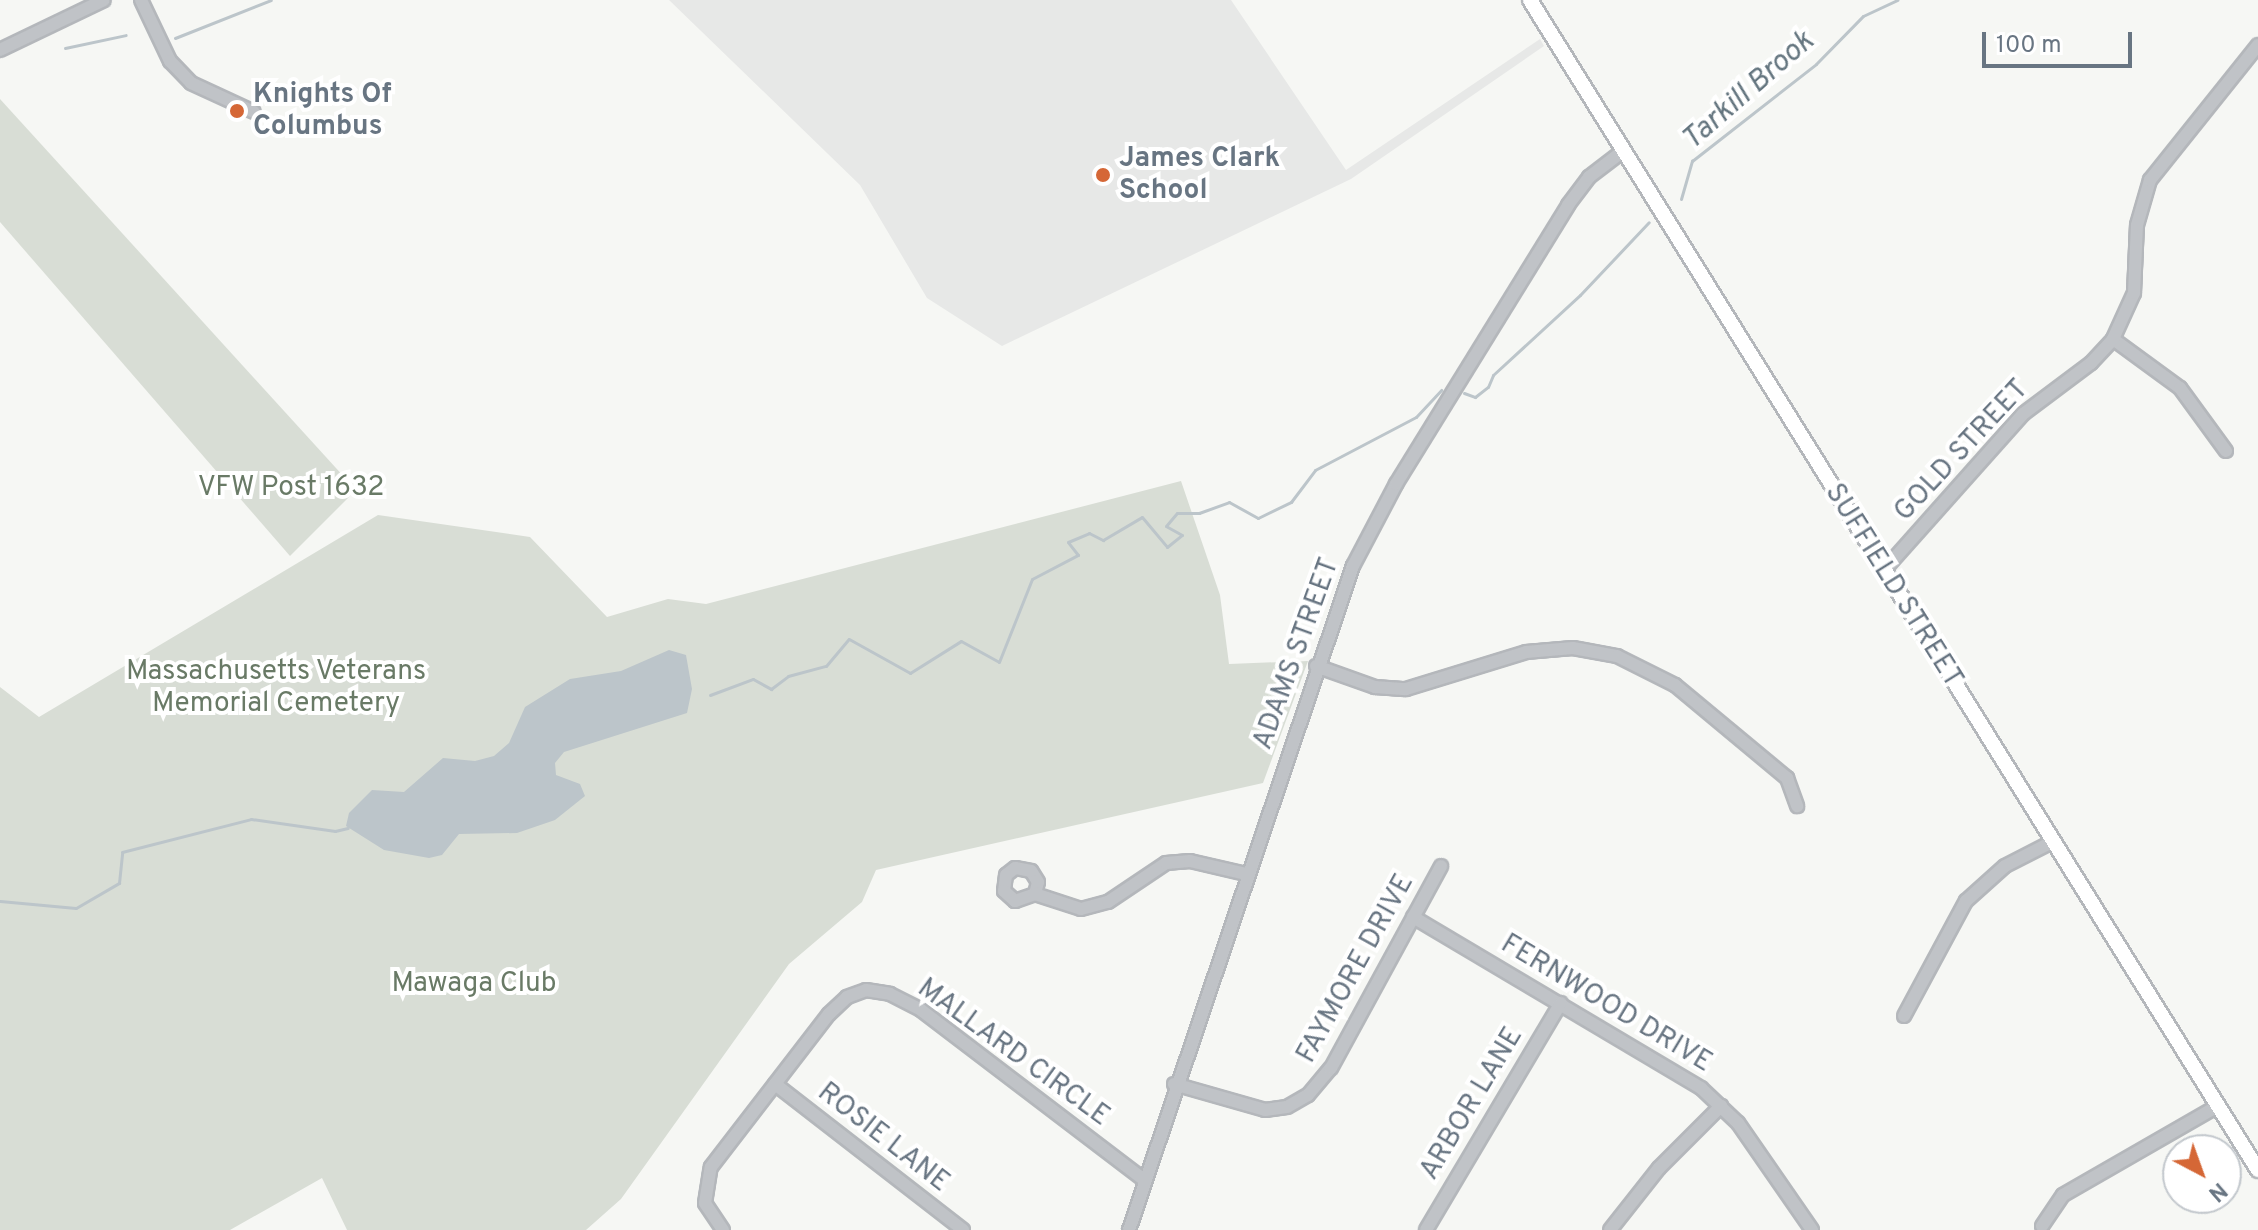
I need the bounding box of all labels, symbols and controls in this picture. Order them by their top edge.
scale bar [1986,16,2136,66]
water label: Tarkill Brook [1676,25,1822,159]
text: 100 m [1996,31,2062,61]
place label: Knights Of Columbus [253,78,392,144]
marker: Knights Of Columbus [228,102,246,120]
place label: James Clark School [1119,142,1280,208]
marker: James Clark School [1094,166,1112,184]
street label: GOLD STREET [1888,373,2036,529]
park label: VFW Post 1632 [197,471,385,505]
street label: SUFFIELD STREET [1817,478,1969,694]
street label: ADAMS STREET [1247,554,1347,754]
park label: Massachusetts Veterans Memorial Cemetery [125,655,427,721]
street label: FAYMORE DRIVE [1290,869,1422,1069]
street label: FERNWOOD DRIVE [1494,928,1718,1080]
park label: Mawaga Club [391,967,557,1001]
street label: MALLARD CIRCLE [910,972,1116,1134]
street label: ARBOR LANE [1413,1022,1531,1186]
street label: ROSIE LANE [810,1076,956,1200]
north arrow [2162,1134,2242,1214]
text: N [2202,1176,2232,1206]

